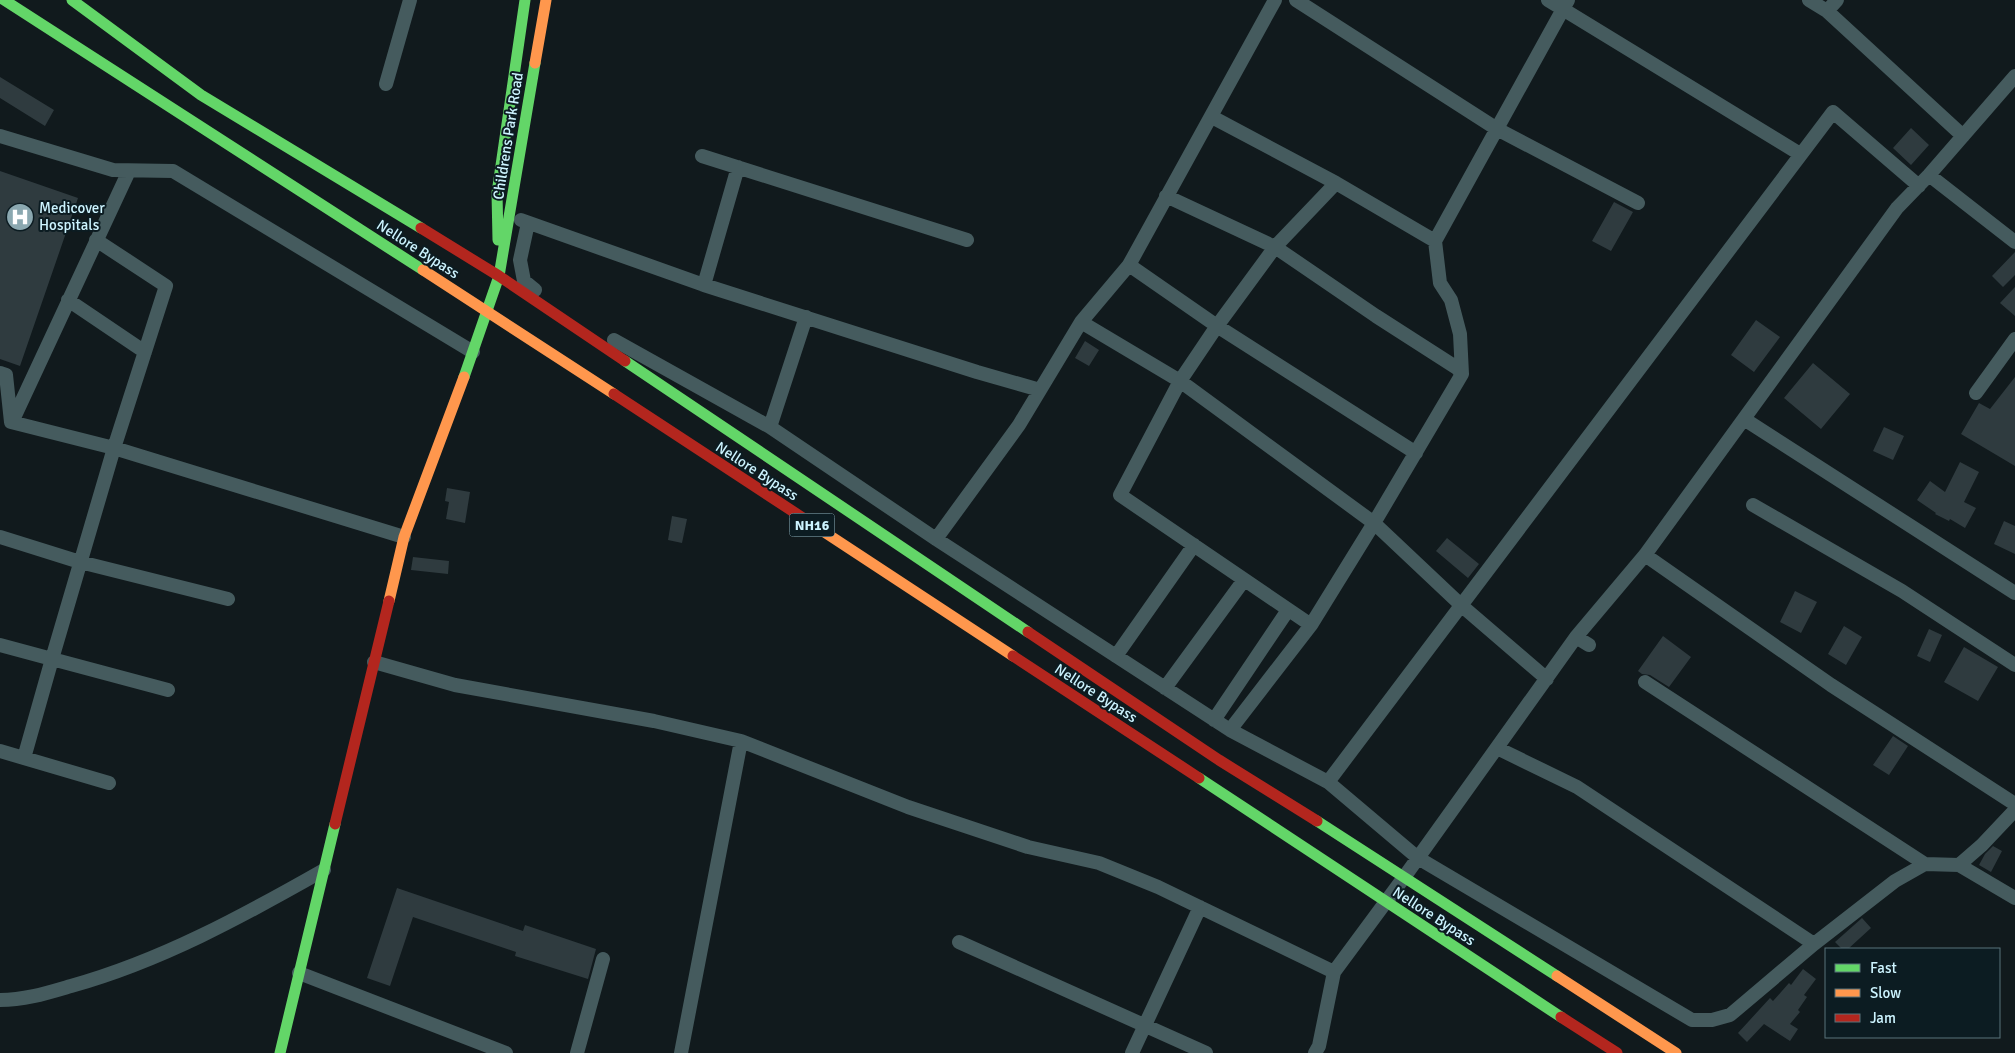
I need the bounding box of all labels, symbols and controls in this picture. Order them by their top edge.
street label: Childrens Park Road [489,71,527,201]
place label: Medicover Hospitals [39,199,105,234]
hospital icon: Medicover Hospitals [5,202,35,232]
street label: Nellore Bypass [373,216,463,283]
street label: Nellore Bypass [712,438,802,505]
road number: NH16 [790,514,834,536]
street label: Nellore Bypass [1051,660,1141,727]
street label: Nellore Bypass [1389,883,1479,950]
legend [1825,948,2000,1038]
text: Fast [1870,959,1897,977]
text: Slow [1870,984,1901,1002]
text: Jam [1870,1009,1896,1027]

